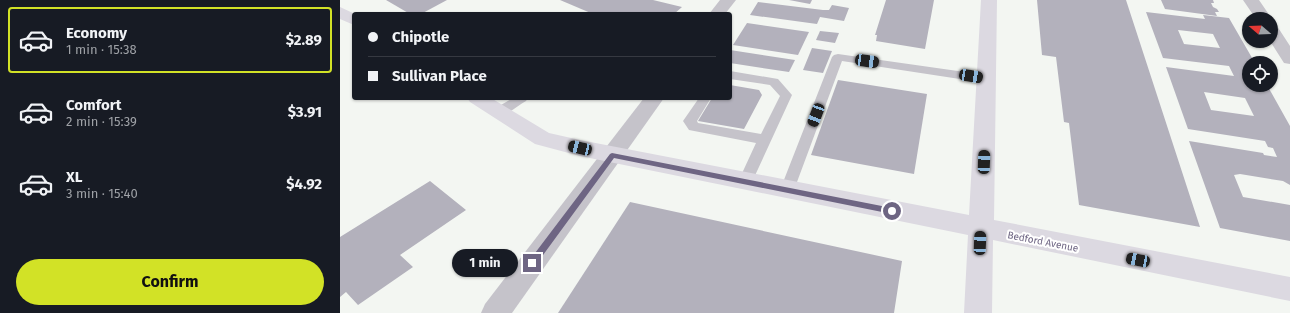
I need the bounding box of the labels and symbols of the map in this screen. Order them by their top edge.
north arrow [1242,12,1278,48]
car [854,53,880,69]
car [958,68,984,84]
car [806,102,826,128]
car [567,139,593,157]
car [978,150,990,174]
route start [883,202,901,220]
street label: Bedford Avenue [1006,229,1079,255]
car [974,231,986,255]
callout: 1 min [452,249,518,277]
car [1125,252,1151,268]
route end [523,254,541,272]

